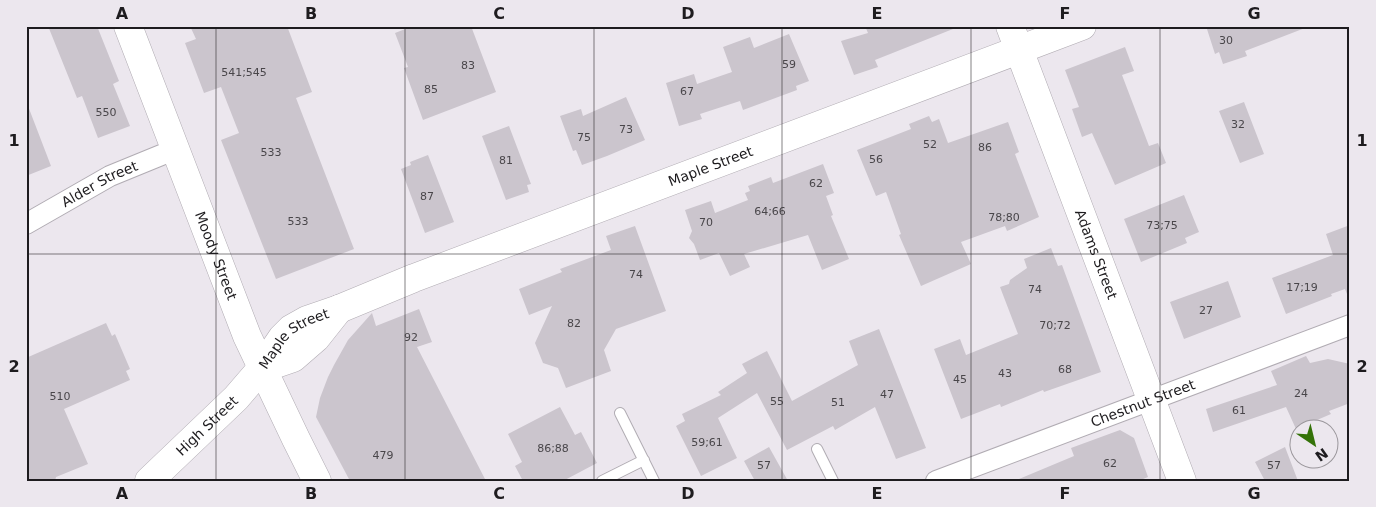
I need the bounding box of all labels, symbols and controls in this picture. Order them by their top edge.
text: A [116,4,129,23]
text: B [305,4,317,23]
text: C [493,4,505,23]
text: D [681,4,695,23]
text: E [872,4,882,23]
text: F [1060,4,1070,23]
text: G [1247,4,1261,23]
house number: 30 [1219,34,1233,47]
house number: 59 [782,58,796,71]
house number: 83 [461,59,475,72]
house number: 541;545 [221,66,267,79]
house number: 85 [424,83,438,96]
house number: 67 [680,85,694,98]
house number: 550 [96,106,117,119]
house number: 32 [1231,118,1245,131]
house number: 73 [619,123,633,136]
text: 1 [8,131,20,150]
house number: 75 [577,131,591,144]
text: 1 [1356,131,1368,150]
house number: 52 [923,138,937,151]
house number: 86 [978,141,992,154]
street label: Maple Street [666,143,756,189]
house number: 533 [261,146,282,159]
house number: 56 [869,153,883,166]
house number: 81 [499,154,513,167]
street label: Alder Street [59,157,140,210]
house number: 62 [809,177,823,190]
house number: 87 [420,190,434,203]
house number: 64;66 [754,205,786,218]
street label: Adams Street [1072,207,1121,302]
street label: Moody Street [192,209,241,303]
house number: 78;80 [988,211,1020,224]
house number: 533 [288,215,309,228]
house number: 70 [699,216,713,229]
house number: 73;75 [1146,219,1178,232]
house number: 74 [629,268,643,281]
house number: 17;19 [1286,281,1318,294]
house number: 74 [1028,283,1042,296]
house number: 27 [1199,304,1213,317]
street label: Maple Street [255,305,331,372]
house number: 82 [567,317,581,330]
house number: 70;72 [1039,319,1071,332]
house number: 92 [404,331,418,344]
text: 2 [8,357,20,376]
text: 2 [1356,357,1368,376]
house number: 68 [1058,363,1072,376]
house number: 43 [998,367,1012,380]
house number: 45 [953,373,967,386]
street label: Chestnut Street [1088,376,1198,430]
house number: 24 [1294,387,1308,400]
house number: 47 [880,388,894,401]
house number: 510 [50,390,71,403]
street label: High Street [173,392,241,459]
house number: 55 [770,395,784,408]
house number: 51 [831,396,845,409]
house number: 61 [1232,404,1246,417]
north arrow [1288,420,1338,470]
house number: 59;61 [691,436,723,449]
house number: 86;88 [537,442,569,455]
text: N [1312,445,1331,465]
house number: 479 [373,449,394,462]
house number: 62 [1103,457,1117,470]
house number: 57 [757,459,771,472]
house number: 57 [1267,459,1281,472]
text: A [116,484,129,503]
text: B [305,484,317,503]
text: C [493,484,505,503]
text: D [681,484,695,503]
text: E [872,484,882,503]
text: F [1060,484,1070,503]
text: G [1247,484,1261,503]

